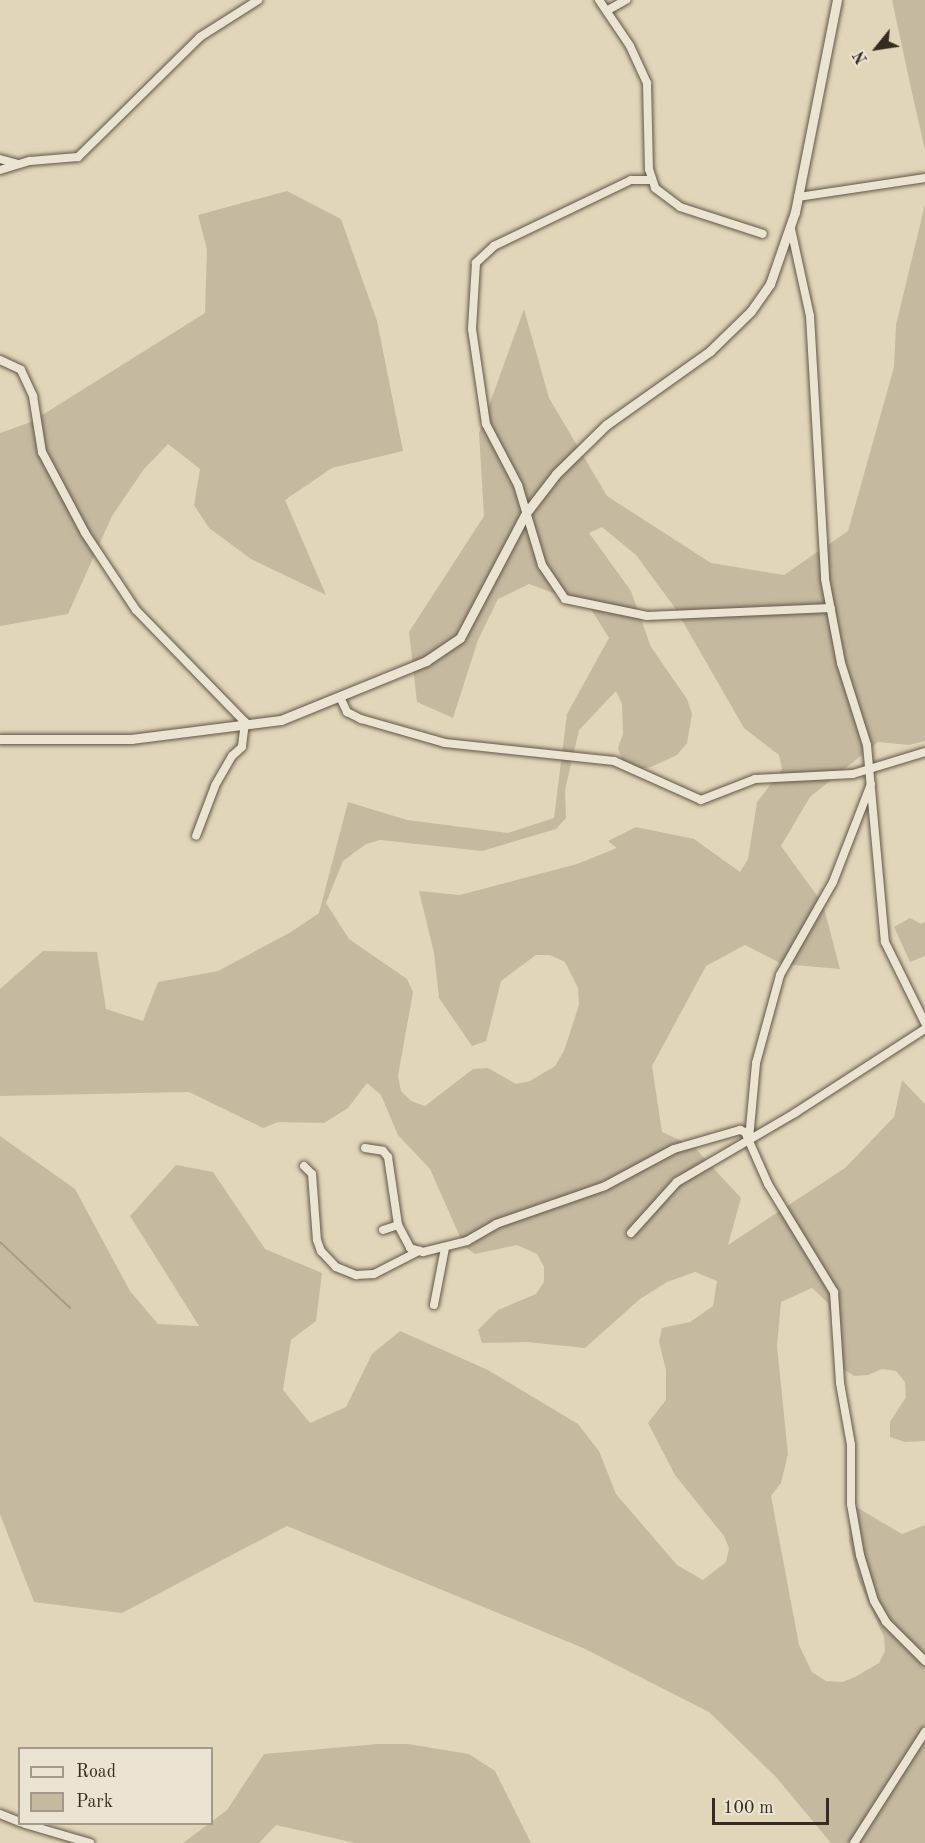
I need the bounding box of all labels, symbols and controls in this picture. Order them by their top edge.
north arrow [847,18,907,78]
text: N [851,48,871,66]
legend [18,1747,213,1825]
text: Road [76,1763,116,1781]
scale bar [715,1786,832,1824]
text: Park [76,1793,113,1811]
text: 100 m [723,1799,774,1817]

